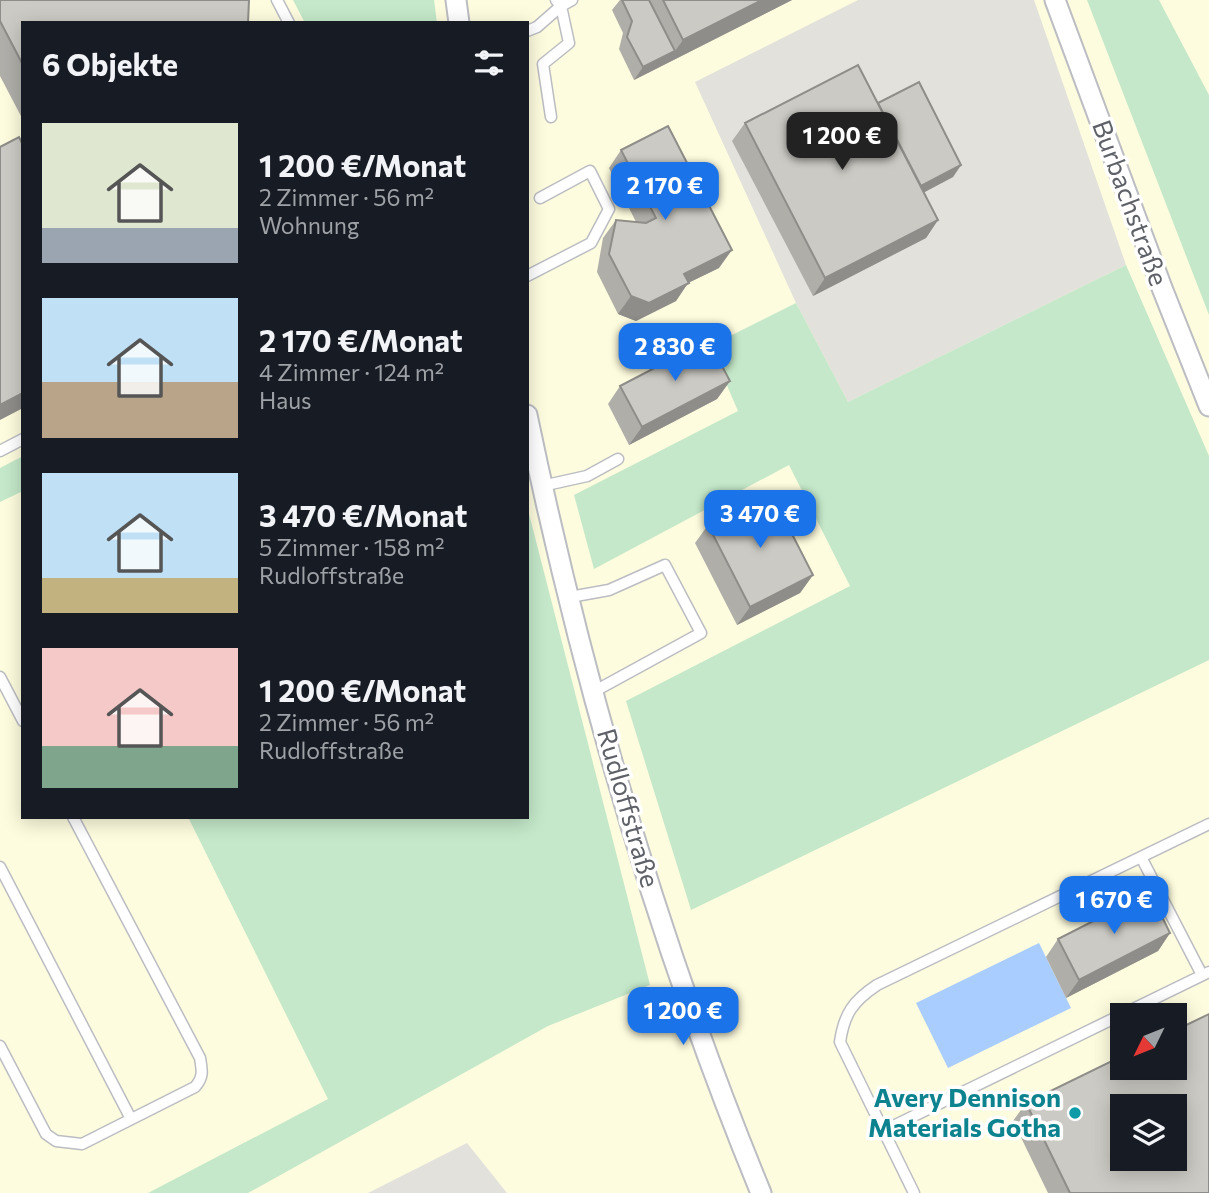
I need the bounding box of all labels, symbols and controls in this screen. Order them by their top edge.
icon: filters [470,44,508,82]
text: 6 Objekte [42,45,178,82]
pin: 1 200 € [777,113,907,172]
street label: Burbachstraße [1087,115,1176,290]
text: 1 200 € [803,121,881,149]
text: 1 200 €/Monat [259,146,466,183]
icon: home [98,151,182,235]
pin: 2 170 € [600,162,730,222]
text: 2 170 € [627,171,703,199]
text: 2 Zimmer · 56 m² [259,183,434,211]
text: Wohnung [259,211,359,239]
text: 2 170 €/Monat [259,321,463,358]
pin: 2 830 € [610,324,740,383]
icon: home [98,326,182,410]
text: 2 830 € [635,332,715,360]
text: 4 Zimmer · 124 m² [259,358,444,386]
text: Haus [259,386,312,414]
pin: 3 470 € [695,490,825,550]
text: 3 470 €/Monat [259,496,467,533]
text: 3 470 € [720,499,800,527]
icon: home [98,501,182,585]
text: 5 Zimmer · 158 m² [259,533,444,561]
text: Rudloffstraße [259,561,404,589]
text: 1 200 €/Monat [259,671,466,708]
icon: home [98,676,182,760]
text: 2 Zimmer · 56 m² [259,708,434,736]
street label: Rudloffstraße [592,725,667,891]
text: Rudloffstraße [259,736,404,764]
pin: 1 670 € [1049,876,1179,936]
text: 1 670 € [1075,885,1153,913]
pin: 1 200 € [618,988,748,1047]
text: 1 200 € [644,996,722,1024]
north arrow [1110,1003,1186,1080]
map controls [1110,1003,1187,1171]
place label: Avery Dennison Materials Gotha [868,1081,1061,1142]
button: layers [1110,1094,1187,1171]
marker: Avery Dennison Materials Gotha [1067,1105,1083,1121]

